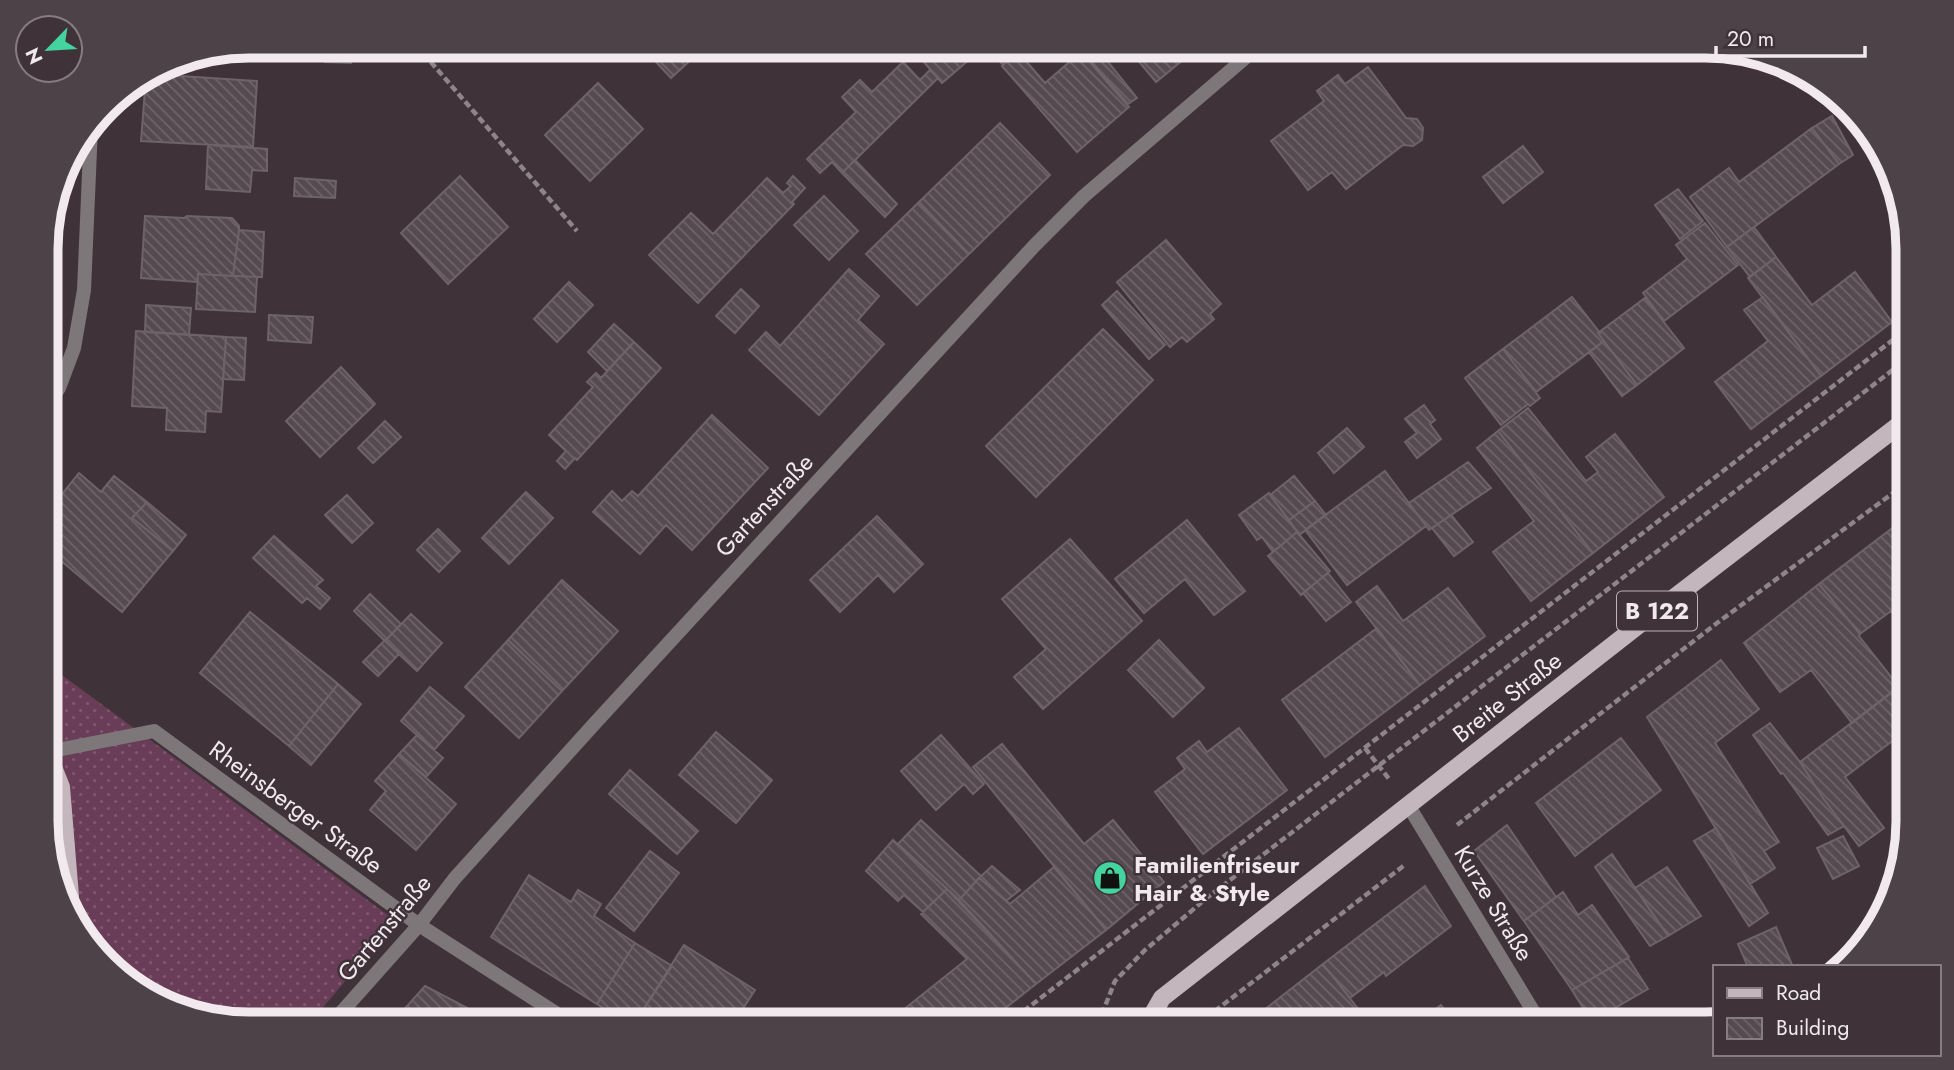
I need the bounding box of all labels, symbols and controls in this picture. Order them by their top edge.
north arrow [14,14,84,84]
scale bar [1716,14,1865,58]
text: 20 m [1727,24,1774,54]
text: N [19,43,49,69]
street label: Gartenstraße [707,445,821,565]
road number: B 122 [1617,592,1697,631]
street label: Breite Straße [1445,643,1569,751]
street label: Rheinsberger Straße [202,732,390,882]
street label: Kurze Straße [1446,839,1542,967]
place label: Familienfriseur Hair & Style [1134,847,1300,910]
shop icon: Familienfriseur Hair & Style [1091,859,1129,897]
street label: Gartenstraße [329,867,439,989]
legend [1713,965,1940,1056]
text: Road [1776,978,1821,1008]
text: Building [1776,1013,1849,1043]

